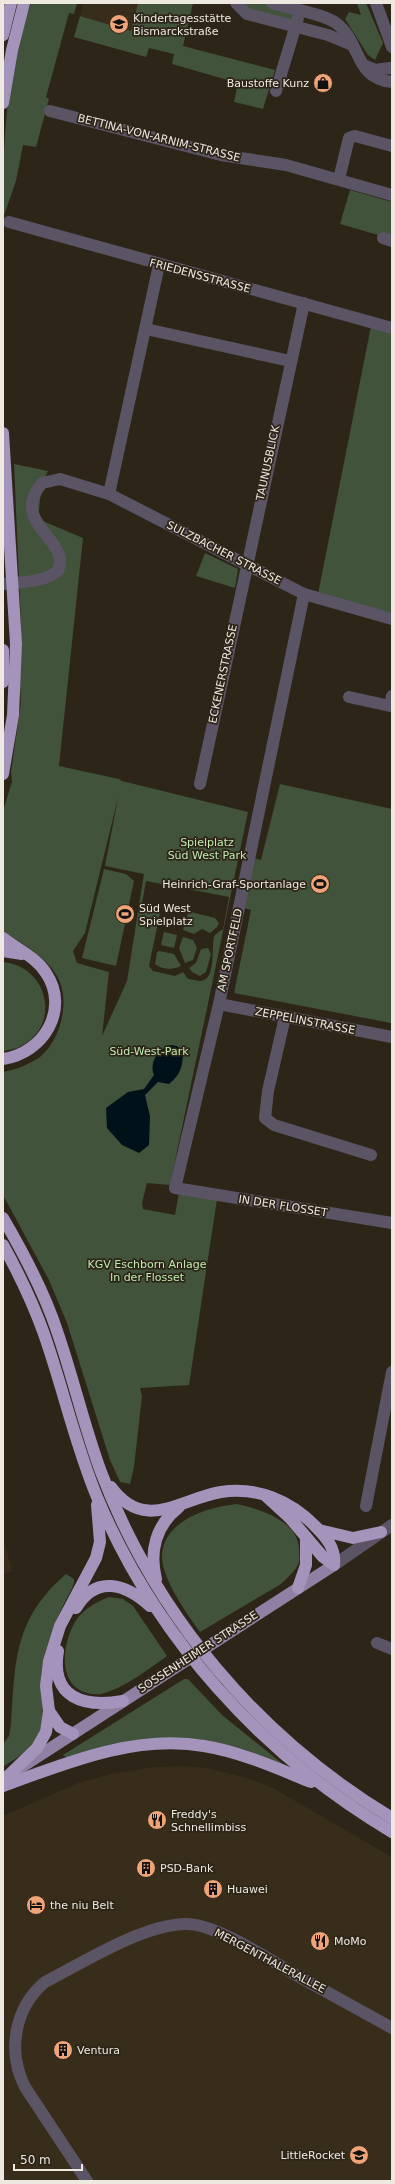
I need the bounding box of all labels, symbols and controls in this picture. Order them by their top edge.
place label: Kindertagesstätte Bismarckstraße [133,12,231,38]
school or university icon: Kindertagesstätte Bismarckstraße [108,13,130,35]
shop icon: Baustoffe Kunz [312,72,334,94]
place label: Baustoffe Kunz [227,77,309,90]
street label: BETTINA-VON-ARNIM-STRASSE [76,111,242,165]
street label: FRIEDENSSTRASSE [148,256,252,296]
street label: TAUNUSBLICK [253,423,282,503]
street label: SULZBACHER STRASSE [164,518,284,588]
street label: ECKENERSTRASSE [206,623,240,725]
park label: Spielplatz Süd West Park [168,836,247,862]
sports icon: Heinrich-Graf-Sportanlage [309,873,331,895]
place label: Heinrich-Graf-Sportanlage [162,878,306,891]
place label: Süd West Spielplatz [139,902,193,928]
sports icon: Süd West Spielplatz [114,903,136,925]
street label: AM SPORTFELD [215,907,245,993]
street label: ZEPPELINSTRASSE [254,1005,356,1037]
park label: Süd-West-Park [109,1045,189,1058]
street label: IN DER FLOSSET [238,1193,329,1219]
park label: KGV Eschborn Anlage In der Flosset [87,1258,207,1284]
street label: SOSSENHEIMER STRASSE [136,1608,260,1696]
place label: Freddy's Schnellimbiss [171,1808,246,1834]
restaurant icon: Freddy's Schnellimbiss [146,1809,168,1831]
building icon: PSD-Bank [135,1857,157,1879]
place label: PSD-Bank [160,1862,214,1875]
building icon: Huawei [202,1878,224,1900]
place label: Huawei [227,1883,268,1896]
hotel icon: the niu Belt [25,1894,47,1916]
place label: the niu Belt [50,1899,114,1912]
street label: MERGENTHALERALLEE [212,1926,328,1996]
restaurant icon: MoMo [309,1930,331,1952]
place label: MoMo [334,1935,367,1948]
building icon: Ventura [52,2039,74,2061]
place label: Ventura [77,2044,120,2057]
school or university icon: LittleRocket [348,2144,370,2166]
scale bar [14,2146,82,2172]
place label: LittleRocket [280,2149,346,2162]
text: 50 m [20,2153,51,2167]

